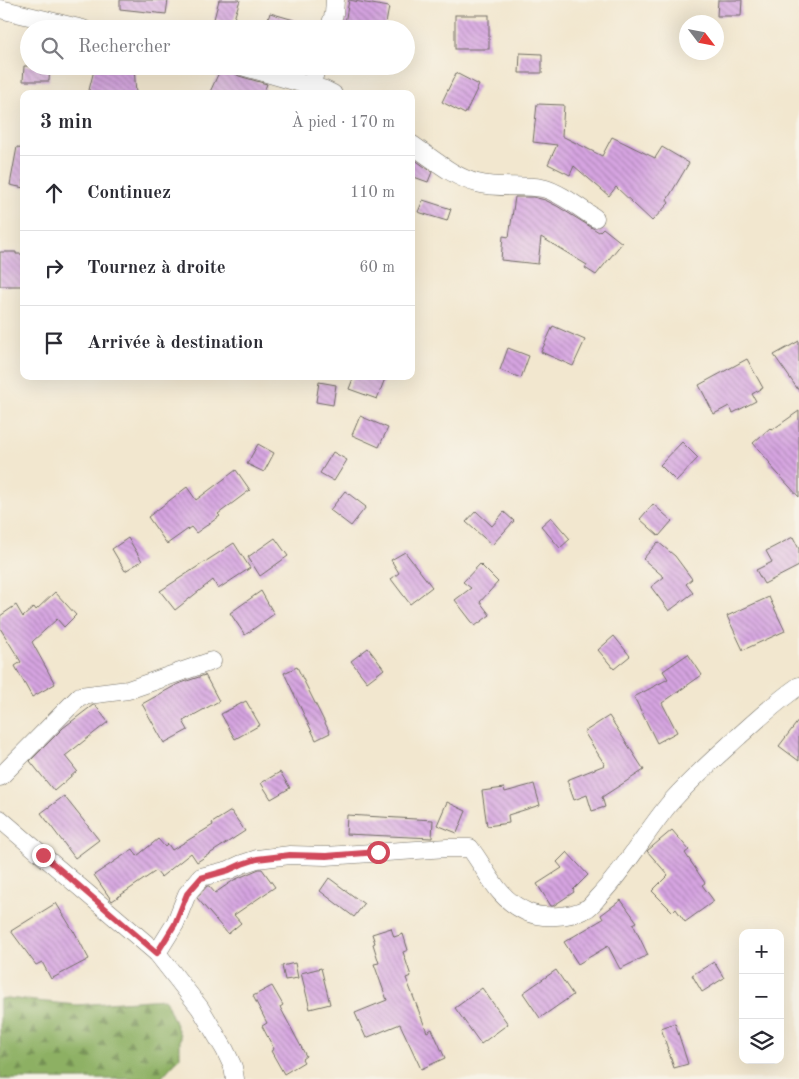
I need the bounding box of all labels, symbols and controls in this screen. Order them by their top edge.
north arrow [679,15,724,60]
search box [20,20,415,75]
icon: search [38,34,66,62]
text: Rechercher [78,38,171,57]
text: 3 min [40,112,93,133]
text: À pied · 170 m [292,115,395,131]
icon: ahead [40,179,68,207]
text: Continuez [87,184,171,203]
text: 110 m [350,185,395,201]
icon: right [40,254,68,282]
text: Tournez à droite [87,259,226,278]
text: 60 m [359,260,395,276]
icon: arrive [40,329,68,357]
text: Arrivée à destination [87,334,263,353]
route start [367,841,390,864]
route end [32,844,55,867]
map controls [739,929,784,1064]
button: + [739,929,784,974]
button: − [739,974,784,1019]
button: layers [739,1019,784,1064]

